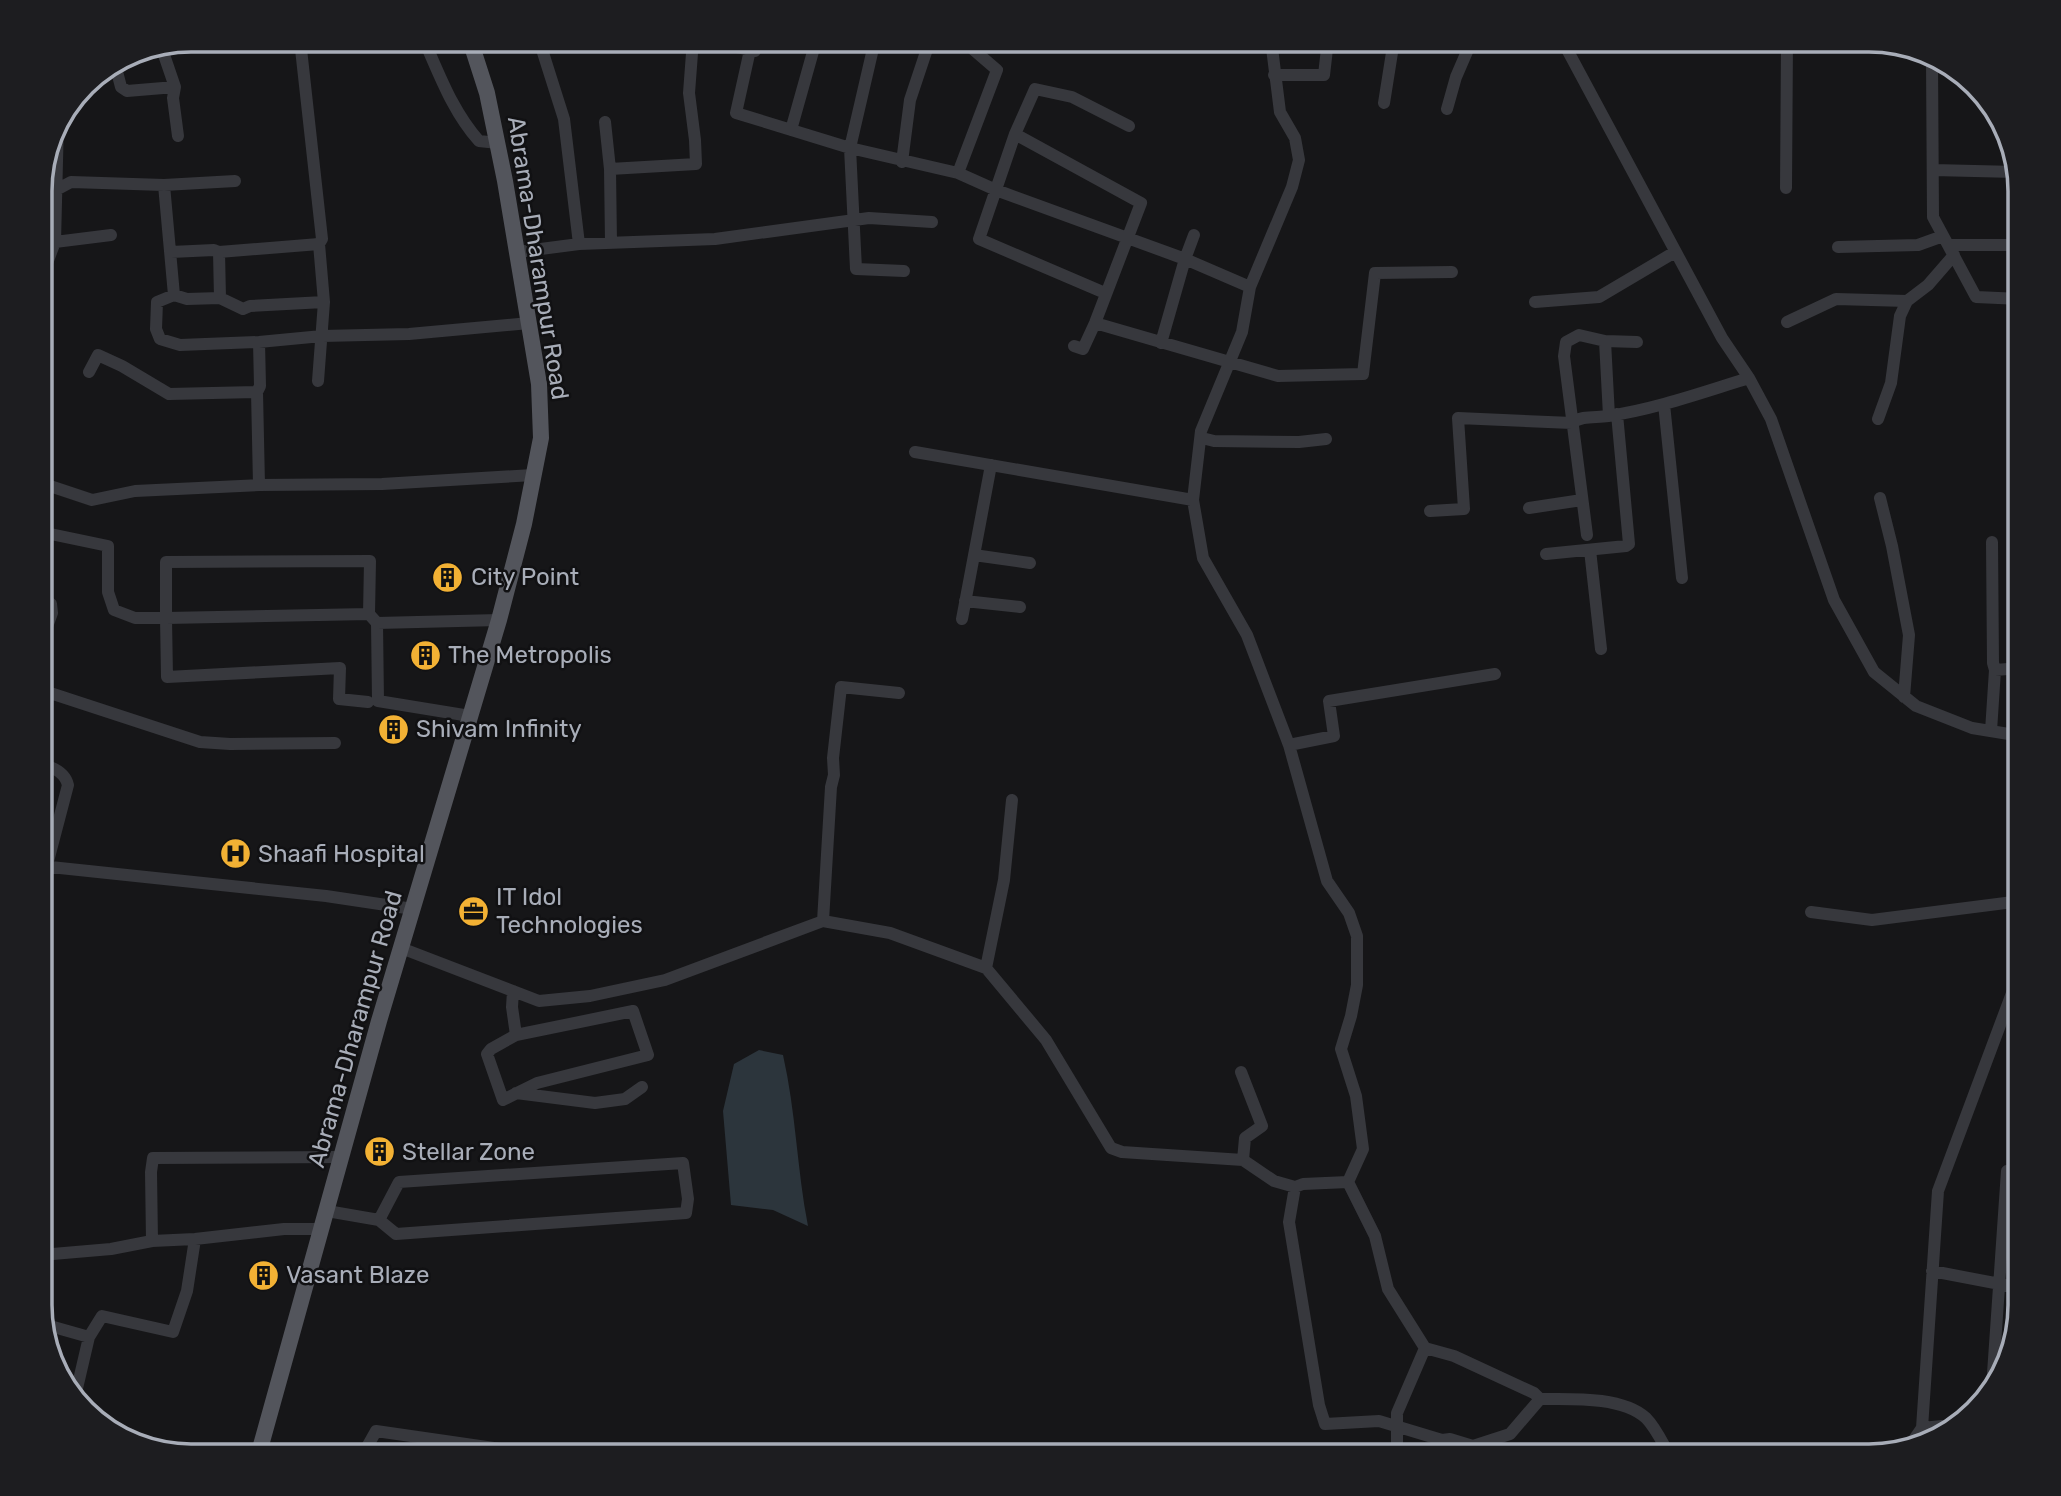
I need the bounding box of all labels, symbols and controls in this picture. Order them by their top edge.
street label: Abrama-Dharampur Road [502,114,574,402]
building icon: City Point [431,560,465,594]
place label: City Point [471,563,579,591]
building icon: The Metropolis [408,638,442,672]
place label: The Metropolis [448,641,612,669]
building icon: Shivam Infinity [376,712,410,746]
place label: Shivam Infinity [416,715,582,743]
hospital icon: Shaafi Hospital [218,837,252,871]
place label: Shaafi Hospital [258,840,425,868]
place label: IT Idol Technologies [496,883,643,939]
street label: Abrama-Dharampur Road [302,887,408,1171]
office icon: IT Idol Technologies [456,894,490,928]
building icon: Stellar Zone [362,1135,396,1169]
place label: Stellar Zone [402,1138,535,1166]
building icon: Vasant Blaze [246,1258,280,1292]
place label: Vasant Blaze [286,1261,429,1289]

